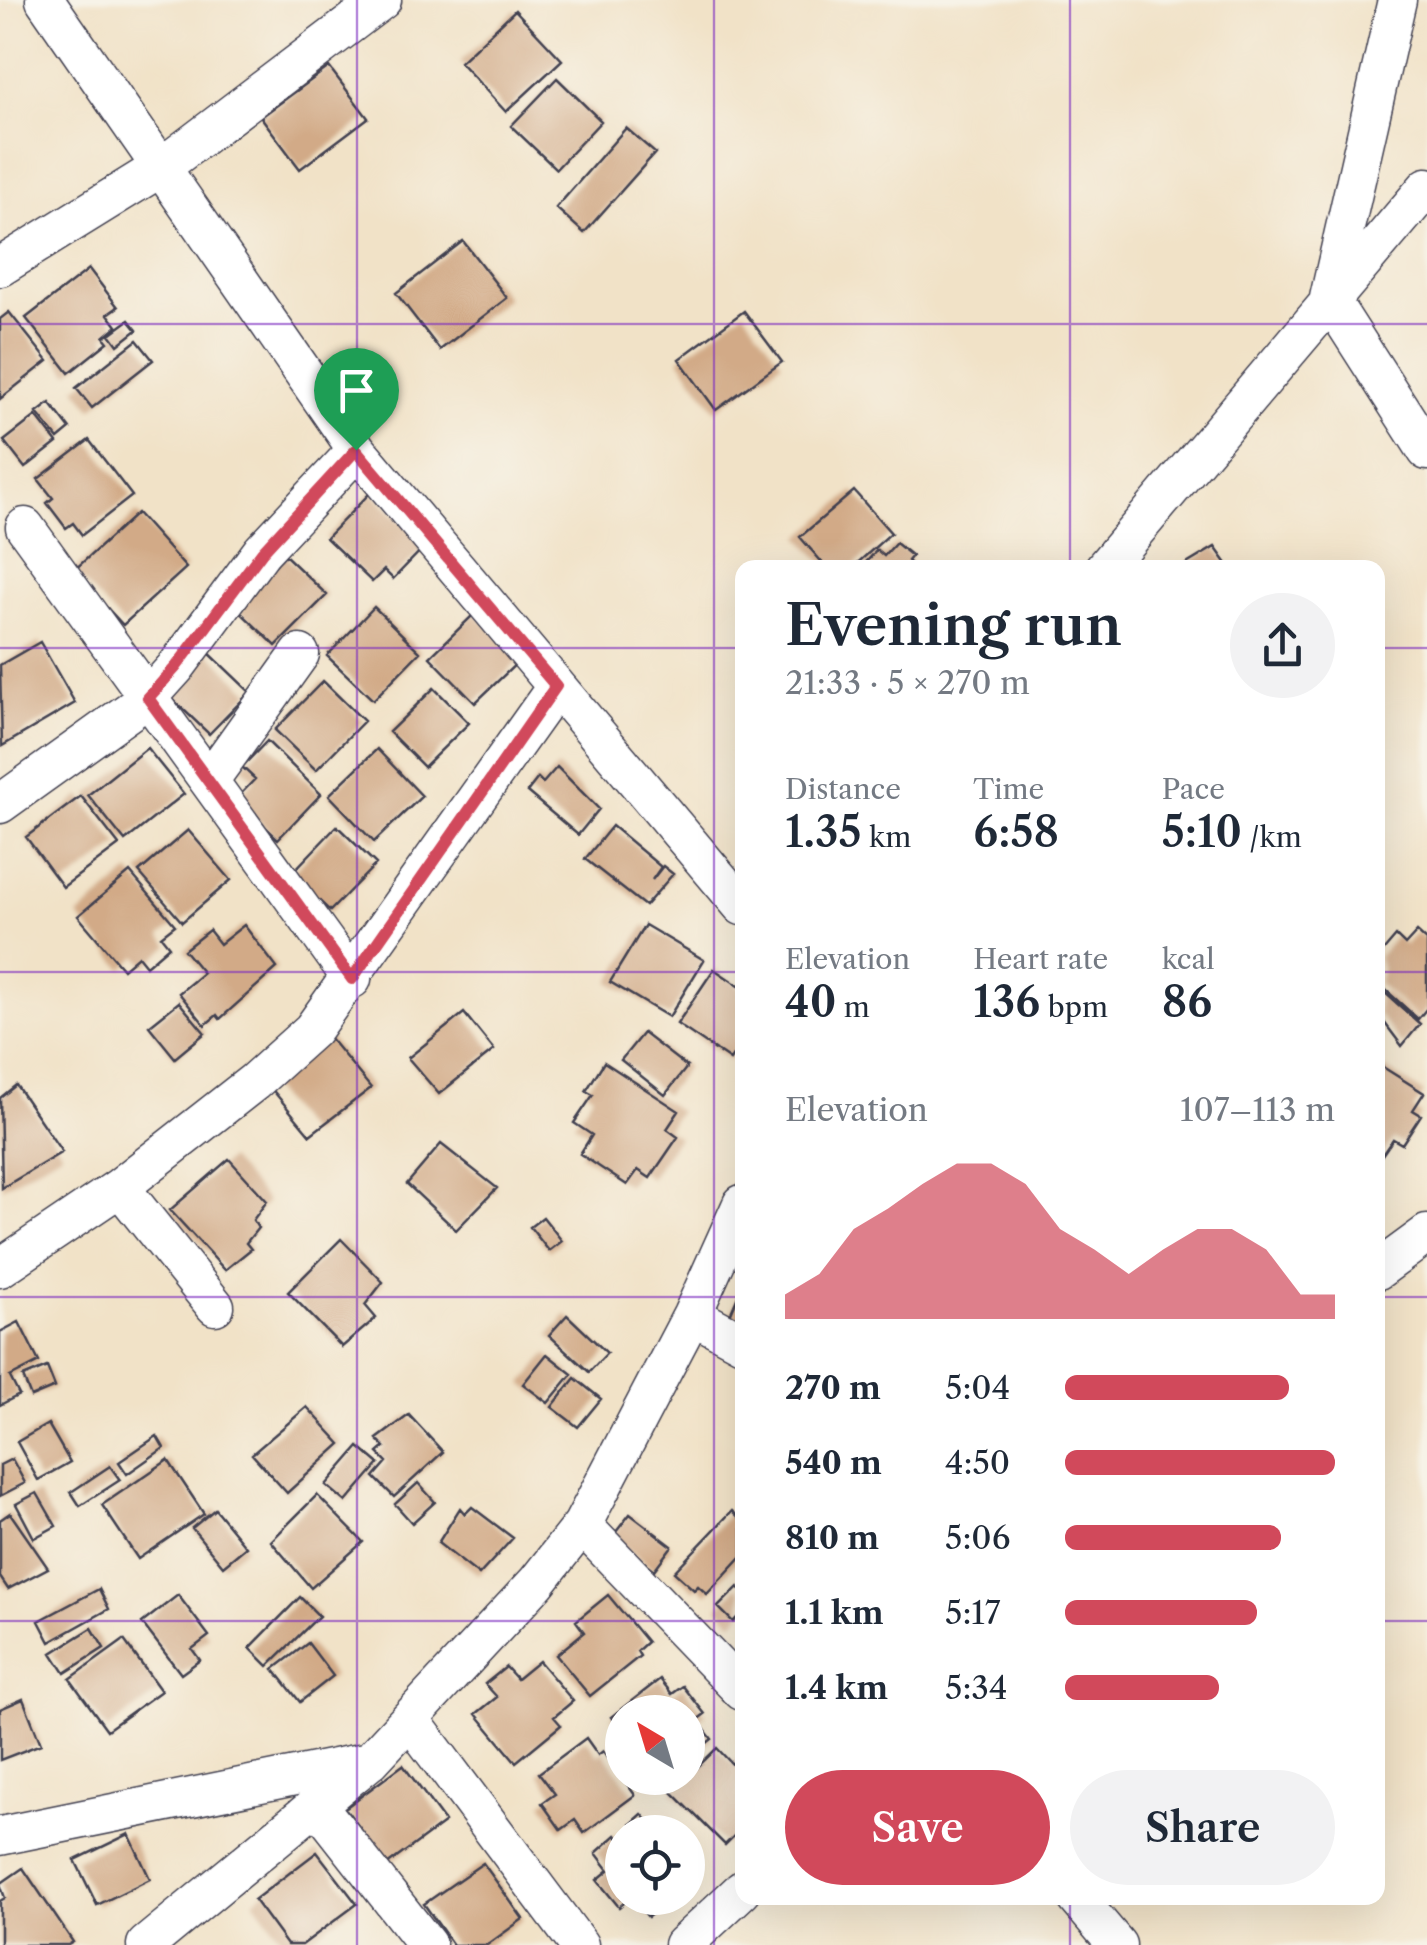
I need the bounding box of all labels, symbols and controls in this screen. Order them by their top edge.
pin [314,348,399,451]
icon: arrive [329,363,384,418]
text: Evening run [785,592,1122,659]
button: share [1230,593,1335,698]
text: 21:33 · 5 × 270 m [785,663,1030,702]
text: Distance [785,772,901,806]
text: Time [973,772,1044,806]
text: Pace [1162,772,1225,806]
text: 1.35 [785,806,861,858]
text: 6:58 [973,806,1059,858]
text: 5:10 [1162,806,1242,858]
text: km [861,820,911,854]
text: /km [1242,820,1302,854]
text: Elevation [785,942,910,976]
text: Heart rate [973,942,1108,976]
text: kcal [1162,942,1215,976]
text: 40 [785,976,836,1028]
text: 136 [973,976,1040,1028]
text: 86 [1162,976,1212,1028]
text: m [836,990,870,1024]
text: bpm [1040,990,1108,1024]
text: Elevation [785,1090,928,1129]
text: 107–113 m [1180,1090,1335,1129]
text: 270 m [785,1368,881,1407]
text: 5:04 [945,1368,1010,1407]
text: 540 m [785,1443,882,1482]
text: 4:50 [945,1443,1010,1482]
text: 810 m [785,1518,879,1557]
text: 5:06 [945,1518,1010,1557]
text: 1.1 km [785,1593,884,1632]
text: 5:17 [945,1593,1001,1632]
text: 1.4 km [785,1668,888,1707]
text: 5:34 [945,1668,1007,1707]
north arrow [605,1695,705,1795]
map controls [605,1695,705,1915]
button: Save [785,1770,1050,1885]
button: Share [1070,1770,1335,1885]
button: locate [605,1815,705,1915]

